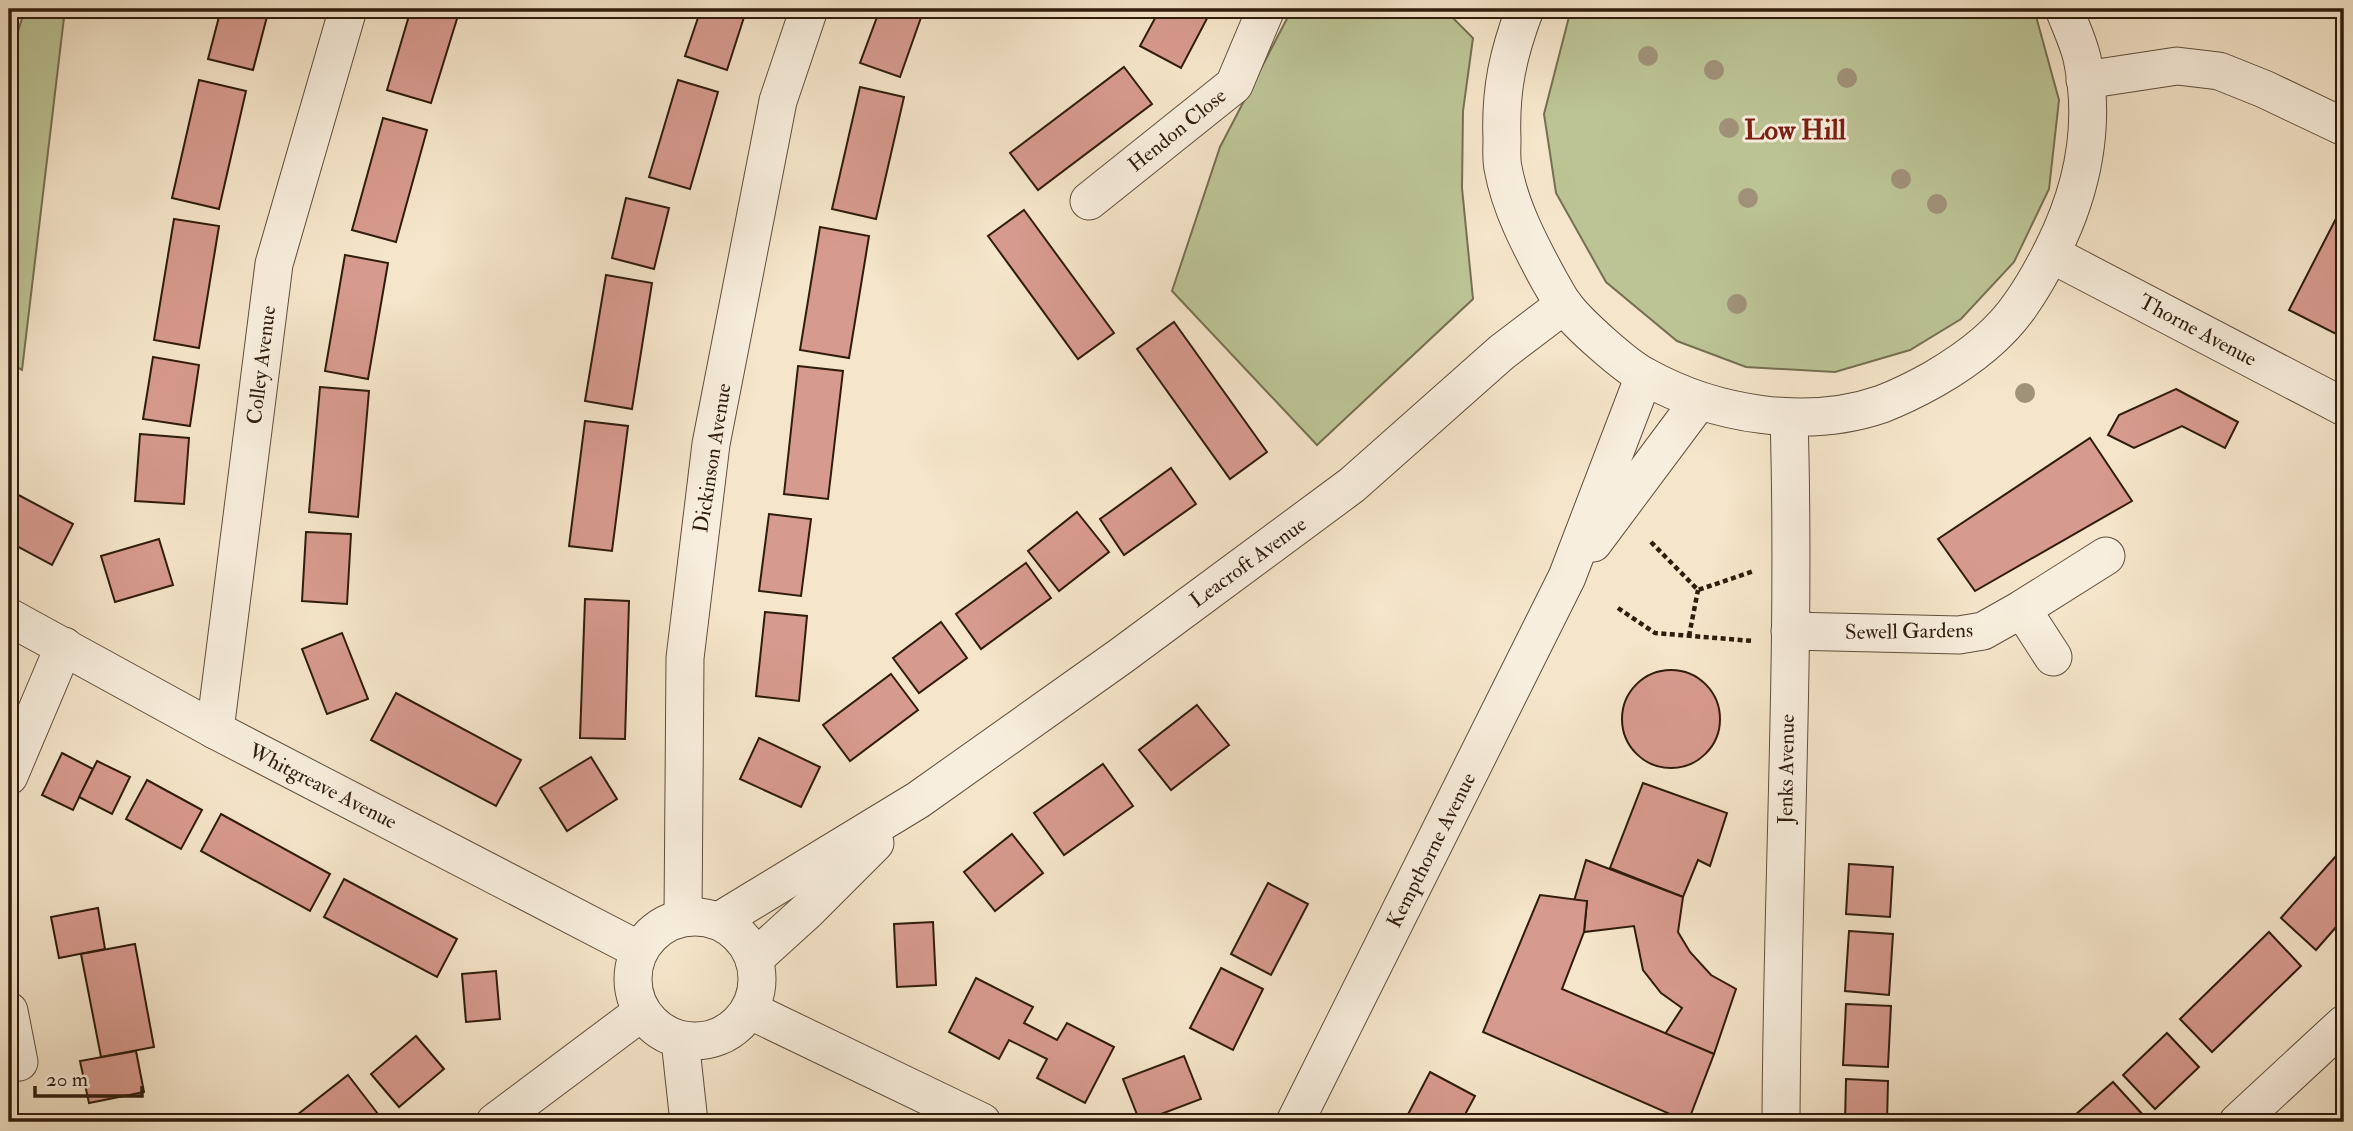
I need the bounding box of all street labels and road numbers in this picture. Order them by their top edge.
street label: Hendon Close [1123,82,1232,178]
street label: Thorne Avenue [2134,288,2261,373]
street label: Colley Avenue [241,304,282,426]
street label: Dickinson Avenue [687,381,738,535]
street label: Leacroft Avenue [1185,511,1312,614]
street label: Sewell Gardens [1845,617,1973,646]
street label: Jenks Avenue [1772,714,1801,825]
street label: Whitgreave Avenue [243,737,402,836]
street label: Kempthorne Avenue [1381,768,1482,932]

